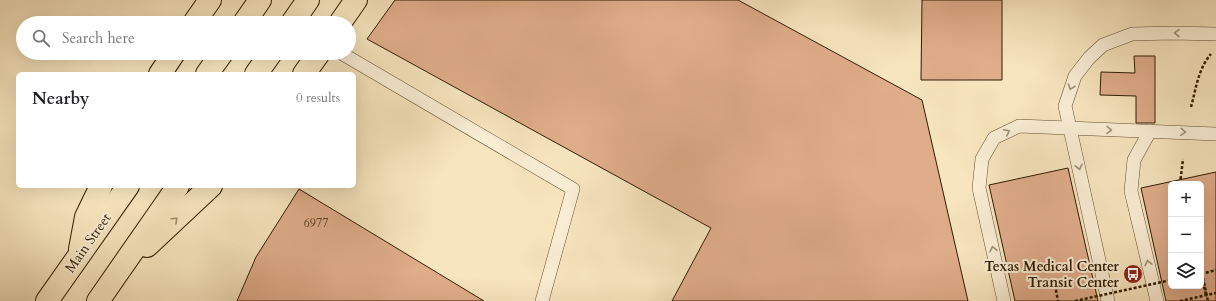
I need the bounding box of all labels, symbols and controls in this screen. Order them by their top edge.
search box [16,16,356,60]
icon: search [30,27,52,49]
text: Search here [62,28,135,48]
one-way arrow [1174,29,1180,37]
one-way arrow [1067,84,1076,91]
text: Nearby [32,87,89,110]
text: 0 results [296,89,340,107]
one-way arrow [1106,126,1112,134]
one-way arrow [1180,128,1186,136]
one-way arrow [1002,129,1010,137]
one-way arrow [1074,164,1082,170]
map controls [1168,181,1204,289]
button: + [1168,181,1204,217]
street label: Main Street [61,209,116,277]
house number: 6977 [304,215,328,231]
one-way arrow [170,217,178,225]
button: − [1168,217,1204,253]
one-way arrow [989,246,997,252]
button: layers [1168,253,1204,289]
place label: Texas Medical Center Transit Center [984,257,1119,292]
one-way arrow [1144,260,1153,267]
bus stop icon: Texas Medical Center Transit Center [1122,263,1144,285]

